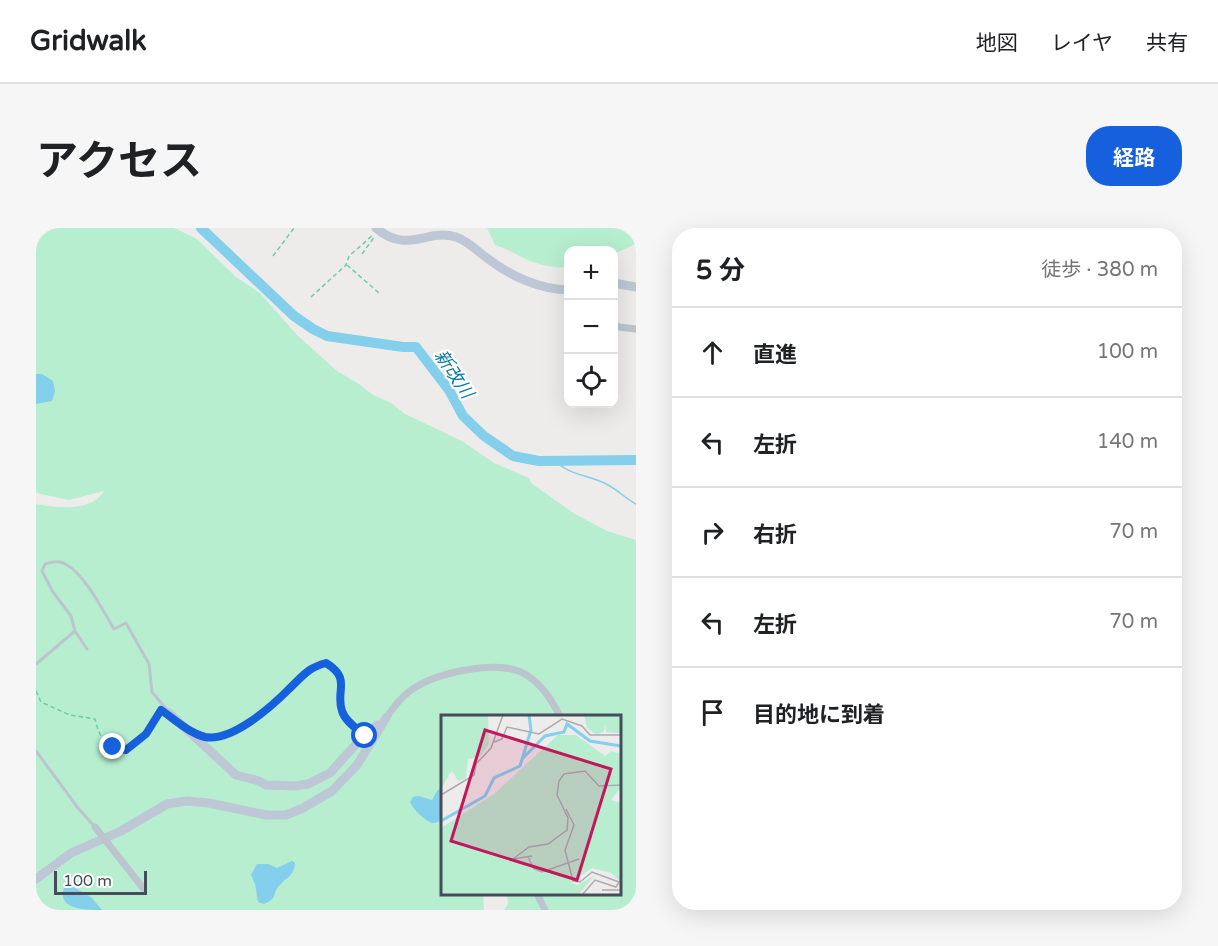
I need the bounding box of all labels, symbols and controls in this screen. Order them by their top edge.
text: Gridwalk [30,24,147,58]
text: 地図 [976,31,1018,56]
text: レイヤ [1051,31,1113,56]
text: 共有 [1146,31,1188,56]
button: 経路 [1086,126,1182,186]
text: アクセス [36,136,202,187]
map controls [564,246,618,408]
button: + [564,246,618,300]
text: 5 分 [696,255,745,286]
text: 徒歩 · 380 m [1041,258,1158,282]
button: − [564,300,618,354]
icon: ahead [696,336,729,369]
text: 100 m [1097,340,1158,364]
text: 直進 [753,342,797,368]
water label: 新改川 [430,345,479,404]
button: locate [564,354,618,408]
icon: left [696,426,729,459]
text: 140 m [1097,430,1158,454]
text: 左折 [753,432,797,458]
icon: right [696,516,729,549]
text: 70 m [1109,520,1158,544]
text: 右折 [753,522,797,548]
icon: left [696,606,729,639]
text: 70 m [1109,610,1158,634]
text: 左折 [753,612,797,638]
icon: arrive [696,696,729,729]
text: 目的地に到着 [753,702,885,728]
inset map [441,715,621,895]
route start [351,722,377,748]
route end [99,733,125,759]
scale bar [54,868,147,896]
text: 100 m [63,871,112,891]

